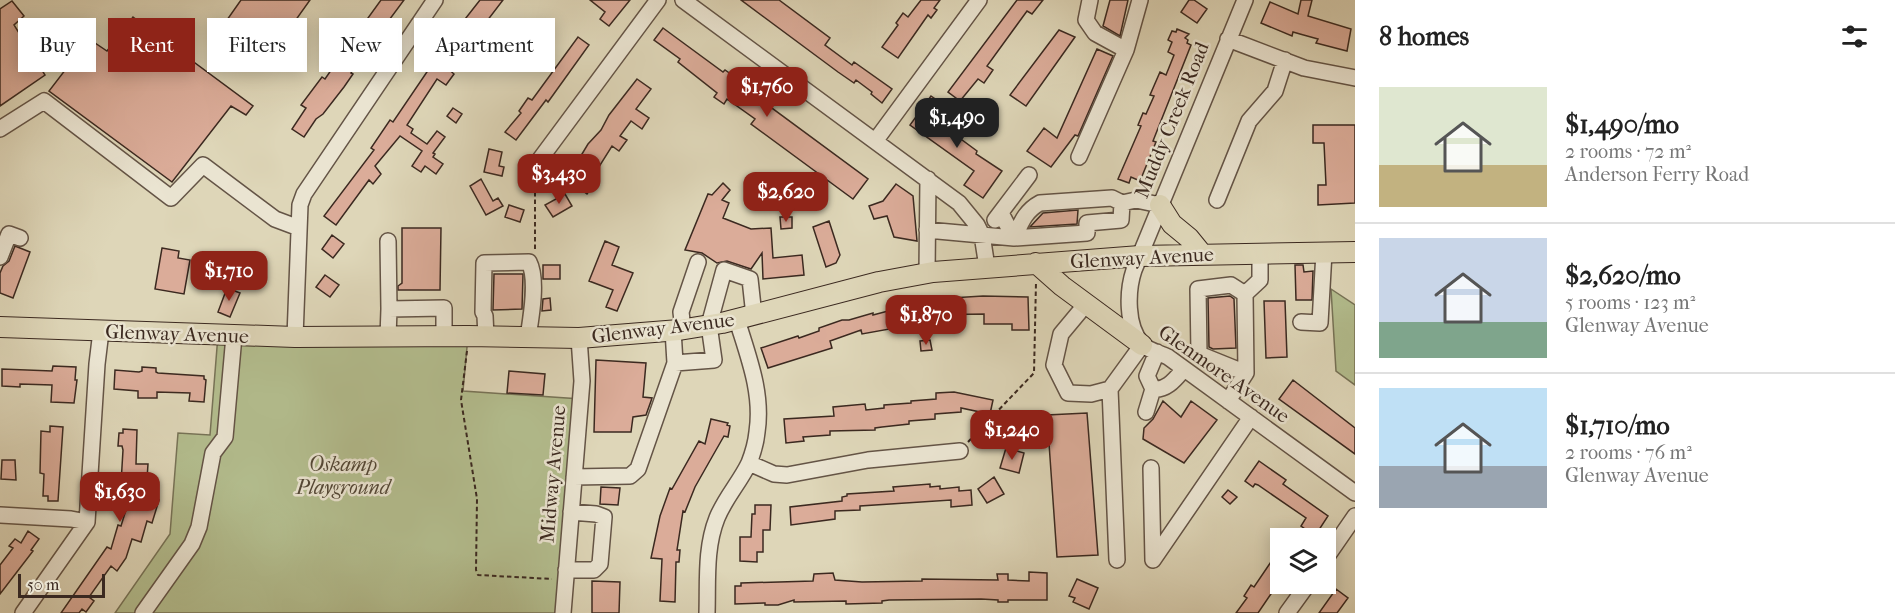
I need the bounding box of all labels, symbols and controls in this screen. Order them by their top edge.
chip: Buy [18,18,96,72]
chip: Rent [108,18,195,72]
chip: Filters [207,18,307,72]
chip: New [319,18,402,72]
chip: Apartment [414,18,555,72]
icon: filters [1838,20,1871,53]
text: 8 homes [1379,21,1469,52]
street label: Muddy Creek Road [1130,38,1214,201]
pin: $1,760 [718,67,816,118]
text: $1,760 [741,75,793,98]
pin: $1,490 [908,98,1006,149]
text: $1,490 [929,106,985,129]
text: $1,490/mo [1565,109,1679,140]
icon: home [1427,111,1499,183]
text: 2 rooms · 72 m² [1565,140,1691,163]
pin: $3,430 [510,154,608,205]
text: $3,430 [532,162,586,185]
text: Anderson Ferry Road [1565,163,1749,186]
pin: $2,620 [737,172,835,223]
text: $2,620 [757,180,815,203]
street label: Glenway Avenue [1070,243,1214,273]
pin: $1,710 [180,251,278,302]
text: $1,710 [205,259,253,282]
text: $2,620/mo [1565,260,1681,291]
icon: home [1427,262,1499,334]
text: 5 rooms · 123 m² [1565,291,1695,314]
pin: $1,870 [877,295,975,346]
text: $1,870 [900,303,952,326]
street label: Glenway Avenue [590,308,736,348]
text: Glenway Avenue [1565,314,1709,337]
street label: Glenway Avenue [105,320,249,348]
street label: Glenmore Avenue [1154,320,1294,428]
street label: Midway Avenue [536,404,570,544]
pin: $1,240 [963,410,1061,461]
text: $1,710/mo [1565,410,1670,441]
icon: home [1427,412,1499,484]
text: $1,240 [984,418,1040,441]
text: 2 rooms · 76 m² [1565,441,1692,464]
park label: Oskamp Playground [295,453,393,499]
text: Glenway Avenue [1565,464,1709,487]
pin: $1,630 [71,472,169,523]
text: $1,630 [94,480,146,503]
map controls [1270,528,1336,594]
button: layers [1270,528,1336,594]
scale bar [18,571,105,598]
text: 50 m [27,575,59,594]

